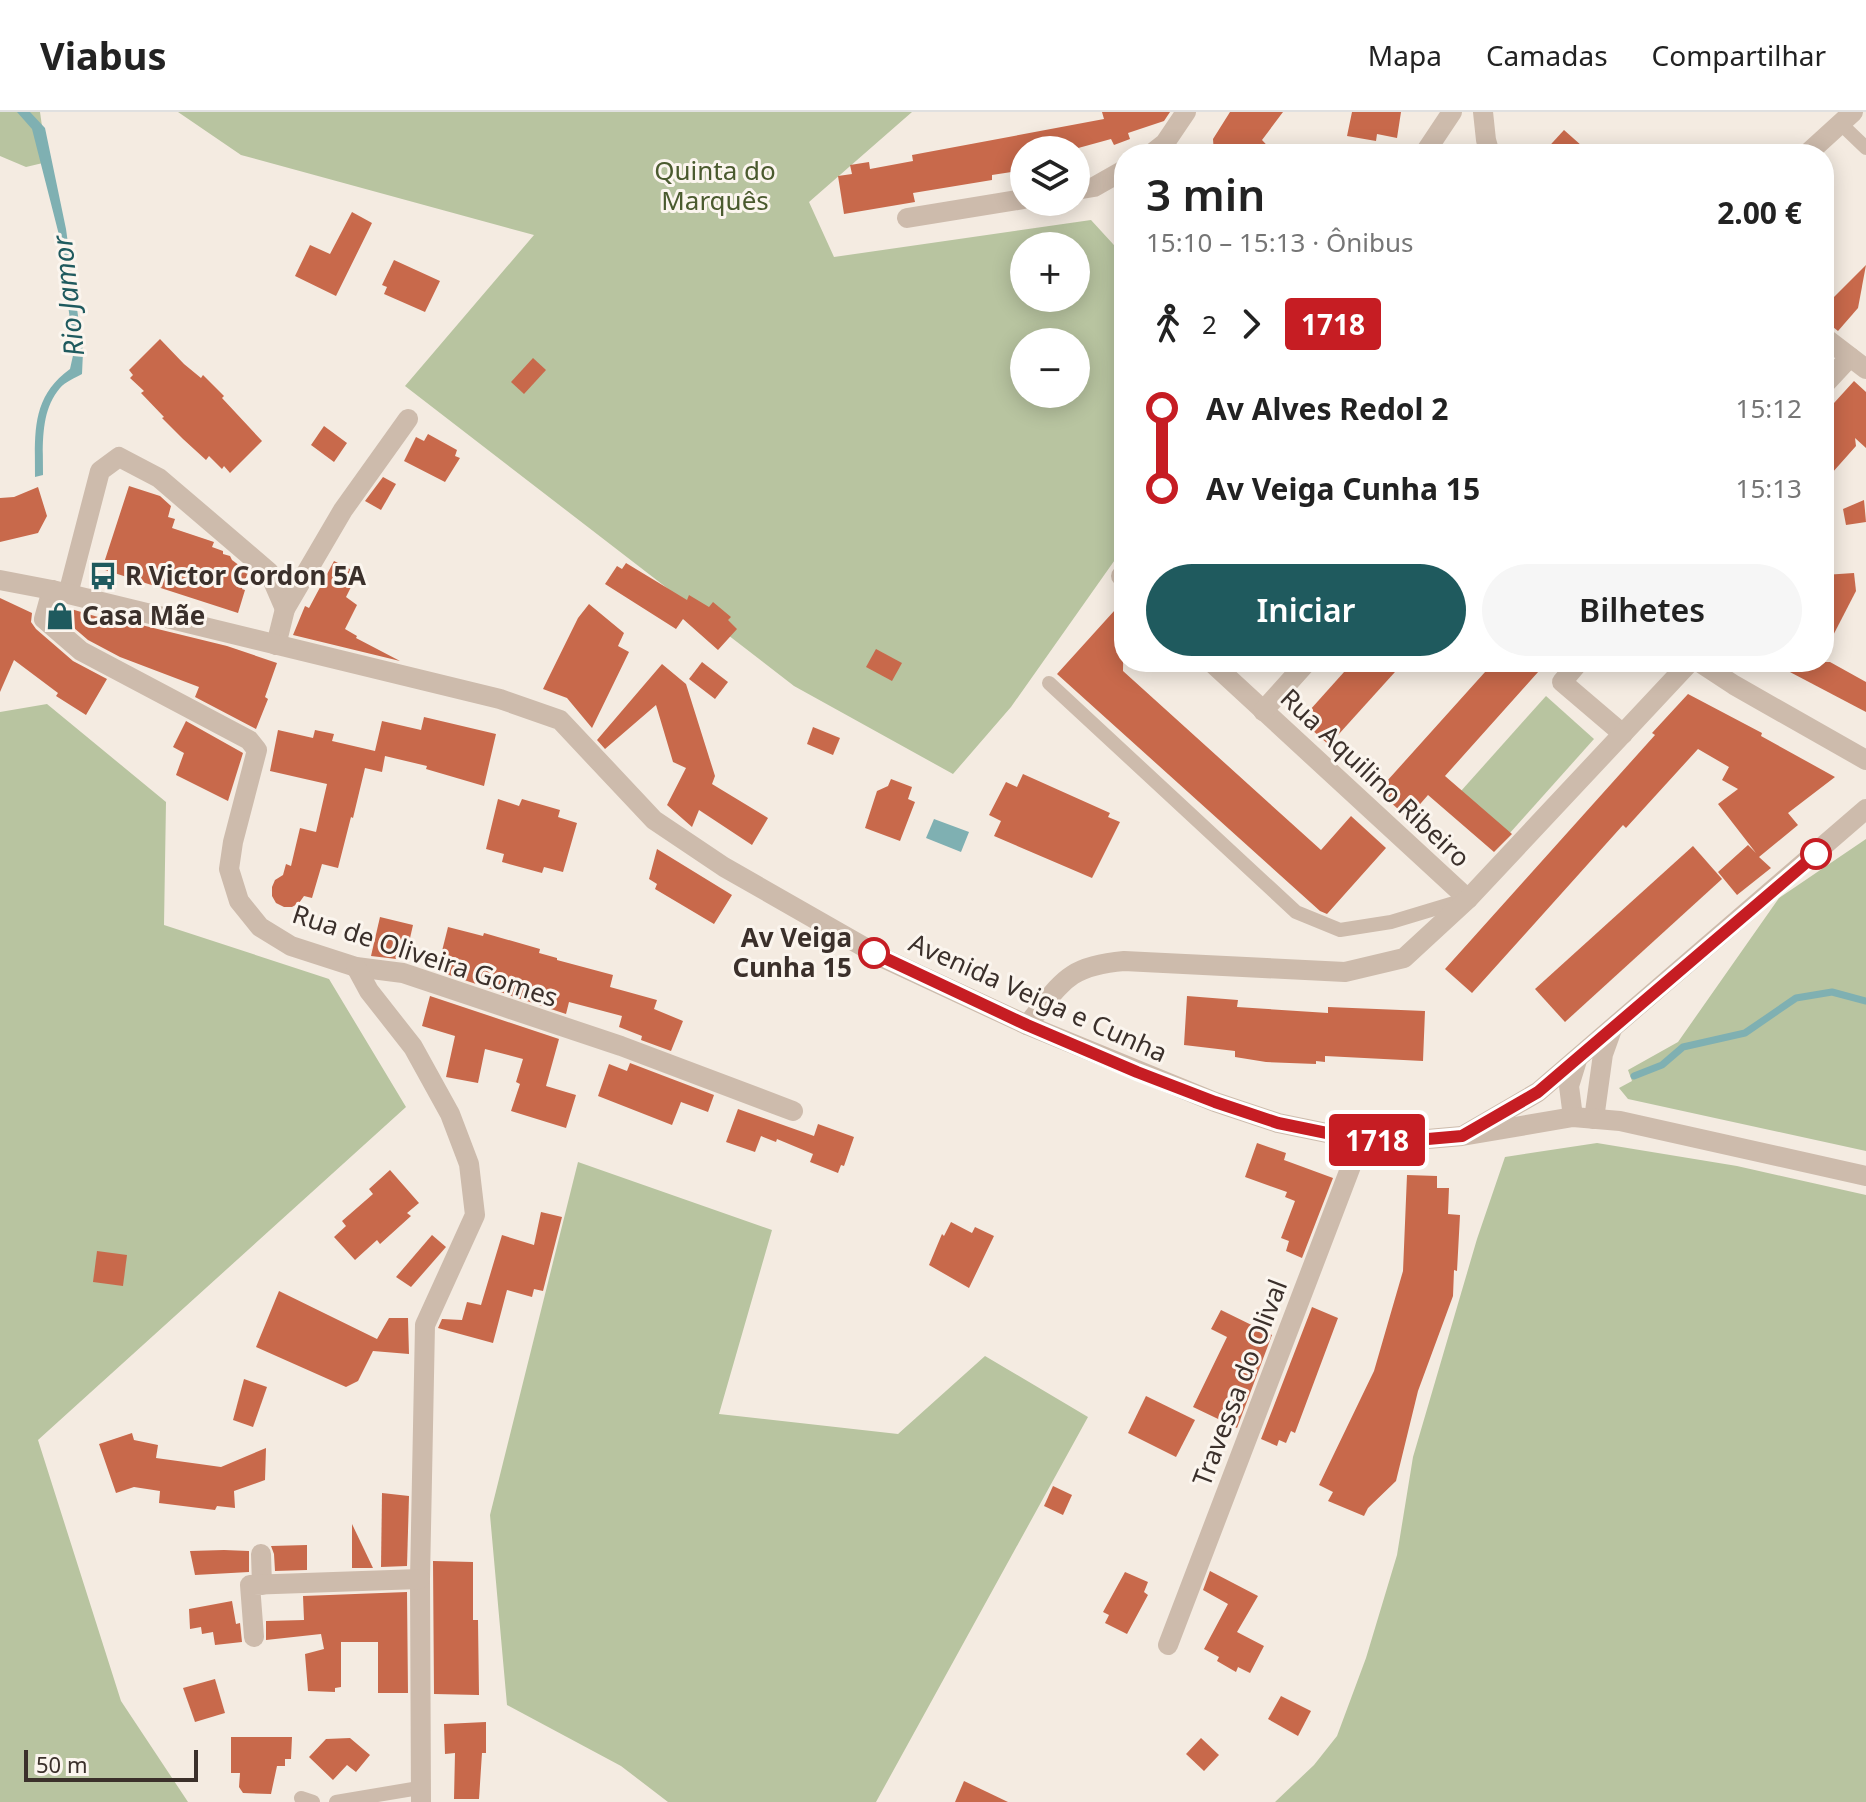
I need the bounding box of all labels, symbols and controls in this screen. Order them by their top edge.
text: Viabus [40,29,167,81]
text: Mapa [1368,36,1442,74]
text: Camadas [1486,36,1608,74]
text: Compartilhar [1652,36,1826,74]
map controls [1010,136,1090,408]
button: layers [1010,136,1090,216]
park label: Quinta do Marquês [654,152,776,218]
text: 3 min [1146,164,1265,224]
text: 2.00 € [1717,192,1802,233]
text: 15:10 – 15:13 · Ônibus [1146,224,1414,260]
water label: Rio Jamor [42,232,92,358]
button: + [1010,232,1090,312]
icon: walk [1146,302,1190,346]
icon: forward [1229,302,1273,346]
text: 1718 [1301,305,1365,343]
text: 2 [1202,306,1217,342]
button: − [1010,328,1090,408]
text: Av Alves Redol 2 [1206,388,1449,429]
text: 15:12 [1736,390,1802,426]
text: Av Veiga Cunha 15 [1206,468,1480,509]
text: 15:13 [1736,470,1802,506]
place label: R Victor Cordon 5A [125,557,366,593]
bus stop icon: R Victor Cordon 5A [88,561,118,591]
button: Iniciar [1146,564,1466,656]
button: Bilhetes [1482,564,1802,656]
place label: Casa Mãe [82,597,205,633]
shop icon: Casa Mãe [45,601,75,631]
street label: Rua Aquilino Ribeiro [1273,680,1478,875]
unlabelled marker [1801,839,1831,869]
street label: Rua de Oliveira Gomes [288,895,563,1015]
place label: Av Veiga Cunha 15 [733,919,852,985]
street label: Avenida Veiga e Cunha [904,924,1173,1070]
marker: Av Veiga Cunha 15 [859,938,889,968]
line badge: 1718 [1321,1114,1433,1166]
text: 1718 [1345,1121,1409,1159]
street label: Travessa do Olival [1183,1274,1295,1491]
scale bar [24,1746,198,1782]
text: 50 m [36,1749,87,1779]

